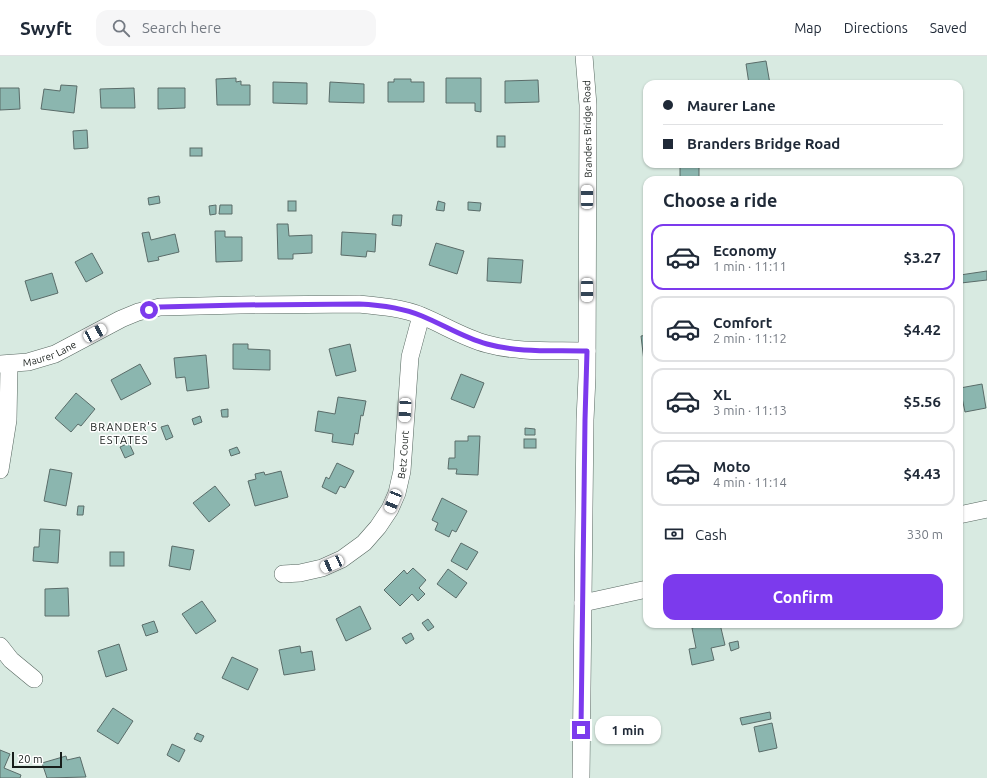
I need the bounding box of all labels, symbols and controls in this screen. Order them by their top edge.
search box [96,10,376,46]
text: Swyft [20,17,72,39]
icon: search [110,17,132,39]
text: Search here [142,19,221,36]
text: Map [794,20,822,36]
text: Directions [844,20,908,36]
text: Saved [930,20,967,36]
street label: Branders Bridge Road [581,80,594,178]
text: Maurer Lane [687,97,776,114]
text: Branders Bridge Road [687,135,840,152]
car [581,185,593,209]
text: Choose a ride [663,190,777,210]
icon: car [665,239,701,275]
text: Economy [713,242,777,259]
text: $3.27 [903,249,941,266]
text: 1 min · 11:11 [713,259,787,273]
car [581,278,593,302]
route start [140,301,158,319]
icon: car [665,311,701,347]
text: Comfort [713,314,772,331]
text: $4.42 [903,321,941,338]
car [82,322,108,344]
text: 2 min · 11:12 [713,331,787,345]
street label: Maurer Lane [22,339,78,368]
icon: car [665,383,701,419]
text: XL [713,386,731,403]
text: $5.56 [903,393,941,410]
car [398,398,412,422]
text: 3 min · 11:13 [713,403,787,417]
district label: BRANDER'S ESTATES [90,421,158,446]
street label: Betz Court [395,430,411,480]
icon: car [665,455,701,491]
text: Moto [713,458,751,475]
text: $4.43 [903,465,941,482]
text: 4 min · 11:14 [713,475,787,489]
car [383,488,403,514]
icon: cash [663,523,685,545]
text: Cash [695,526,727,543]
text: 330 m [907,527,943,541]
car [319,554,345,574]
button: Confirm [663,574,943,620]
callout: 1 min [595,716,661,744]
route end [572,721,590,739]
text: 1 min [612,723,644,737]
scale bar [12,750,62,769]
text: 20 m [18,753,42,765]

